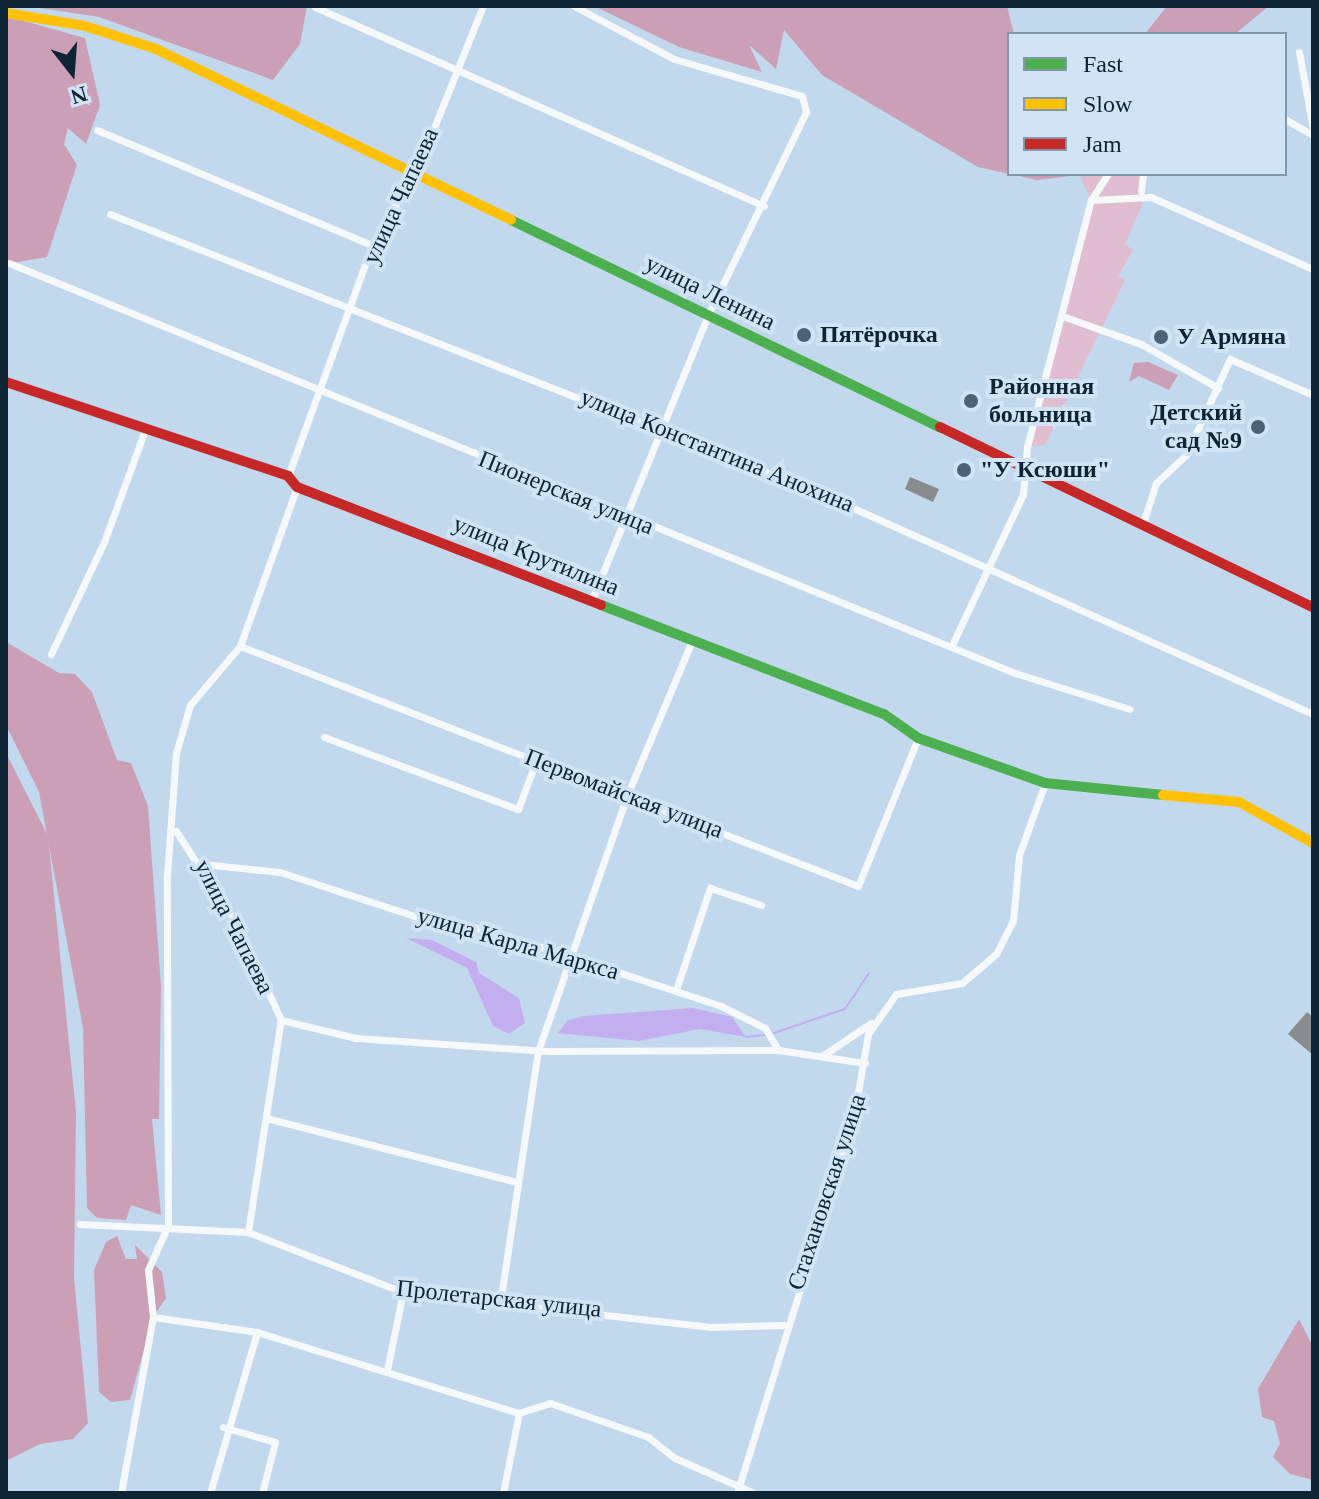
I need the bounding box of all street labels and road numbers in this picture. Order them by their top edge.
street label: улица Чапаева [357,123,445,269]
street label: улица Ленина [640,249,780,337]
street label: улица Константина Анохина [576,383,858,519]
street label: Пионерская улица [474,445,658,541]
street label: улица Крутилина [449,510,623,602]
street label: Первомайская улица [521,743,727,845]
street label: улица Чапаева [188,855,280,999]
street label: улица Карла Маркса [414,901,622,987]
street label: Стахановская улица [782,1090,872,1294]
street label: Пролетарская улица [395,1274,603,1324]

